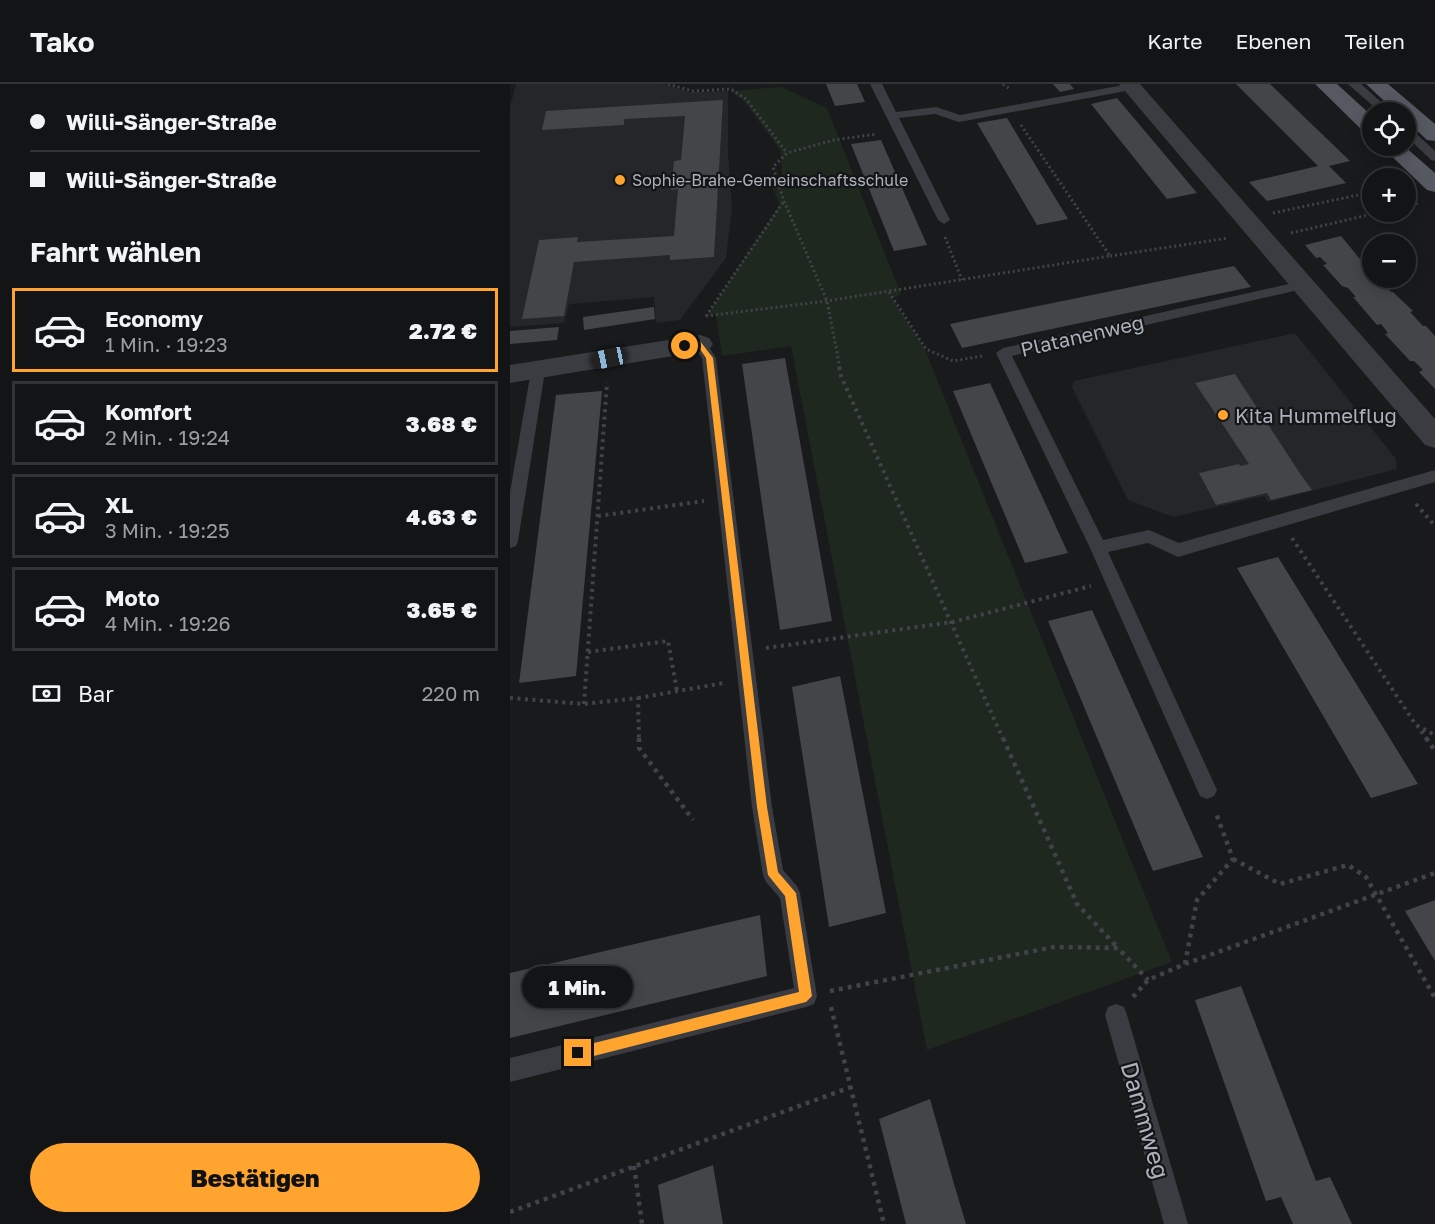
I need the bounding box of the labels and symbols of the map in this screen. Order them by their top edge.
place label: Sophie-Brahe-Gemeinschaftsschule [632,170,908,190]
marker: Sophie-Brahe-Gemeinschaftsschule [613,173,627,187]
street label: Platanenweg [1018,309,1146,361]
route start [671,332,698,359]
car [590,345,628,371]
place label: Kita Hummelflug [1235,403,1397,427]
marker: Kita Hummelflug [1216,408,1230,422]
callout: 1 Min. [523,966,634,1008]
route end [564,1039,591,1066]
street label: Dammweg [1115,1058,1177,1182]

